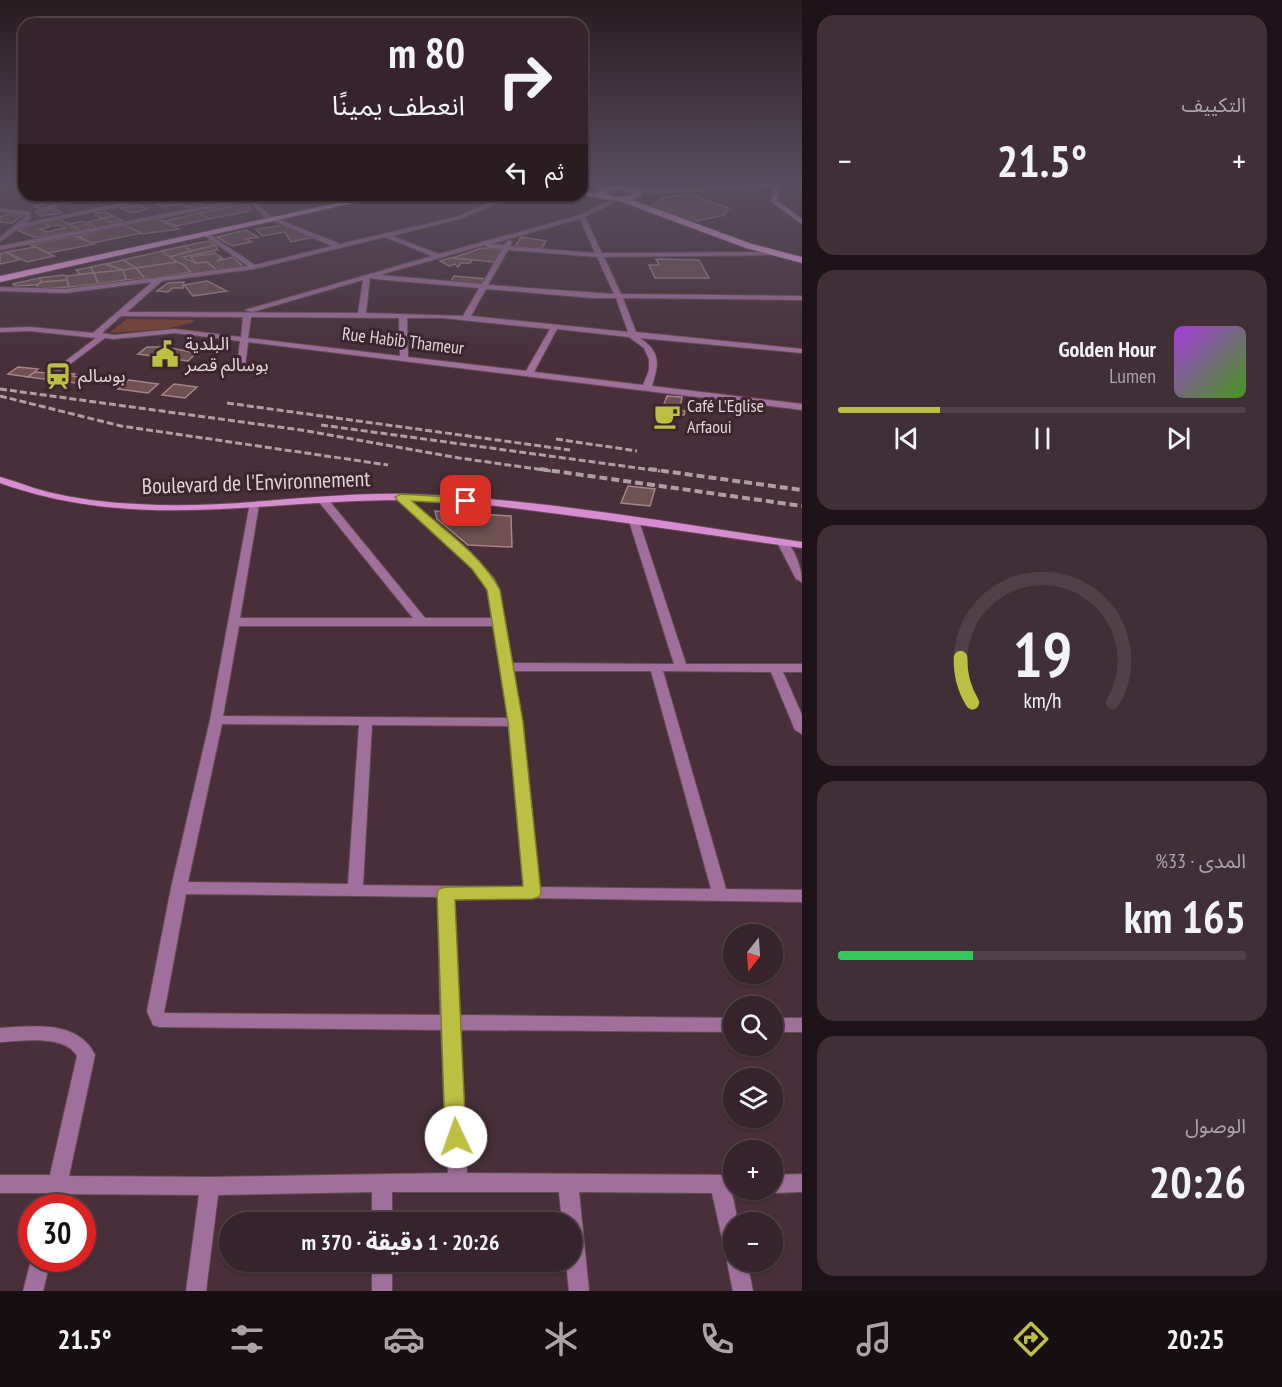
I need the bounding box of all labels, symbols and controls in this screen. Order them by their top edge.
text: 80 m [388,25,465,80]
icon: right [486,42,564,120]
text: انعطف يمينًا [332,88,465,122]
text: التكييف [1182,92,1246,118]
text: 21.5° [997,131,1087,189]
text: − [838,139,852,182]
text: + [1232,139,1246,182]
icon: left [500,156,533,189]
text: ثم [545,158,564,186]
street label: Rue Habib Thameur [341,322,465,359]
place label: البلدية بوسالم قصر [184,332,269,378]
text: Golden Hour [1058,335,1156,363]
public building icon: البلدية بوسالم قصر [150,339,180,369]
station icon: بوسالم [43,361,73,391]
text: Lumen [1109,363,1156,389]
place label: بوسالم [78,364,125,389]
place label: Café L'Eglise Arfaoui [687,394,764,438]
cafe icon: Café L'Eglise Arfaoui [652,401,682,431]
icon: previous [890,422,923,455]
icon: pause [1026,422,1059,455]
icon: next [1162,422,1195,455]
street label: Boulevard de l'Environnement [141,464,371,500]
pin [440,475,491,526]
icon: arrive [449,484,482,517]
text: 19 [1012,613,1072,694]
text: km/h [1023,686,1061,714]
text: المدى · 33% [1155,848,1246,874]
text: 165 km [1124,887,1246,945]
north arrow [723,924,783,984]
map controls [723,924,783,1272]
button: search [723,996,783,1056]
button: layers [723,1068,783,1128]
position arrow [424,1105,488,1169]
text: الوصول [1185,1113,1246,1139]
button: + [723,1140,783,1200]
text: 20:26 [1149,1152,1246,1210]
speed limit sign: 30 [18,1194,96,1272]
button: − [723,1212,783,1272]
text: 20:26 · 1 دقيقة · 370 m [301,1228,500,1256]
icon: filters [226,1318,268,1360]
icon: car [383,1318,425,1360]
icon: climate [540,1318,582,1360]
icon: phone [696,1318,738,1360]
icon: music [853,1318,895,1360]
icon: directions [1010,1318,1052,1360]
text: 21.5° [57,1322,112,1356]
text: 20:25 [1166,1322,1225,1356]

